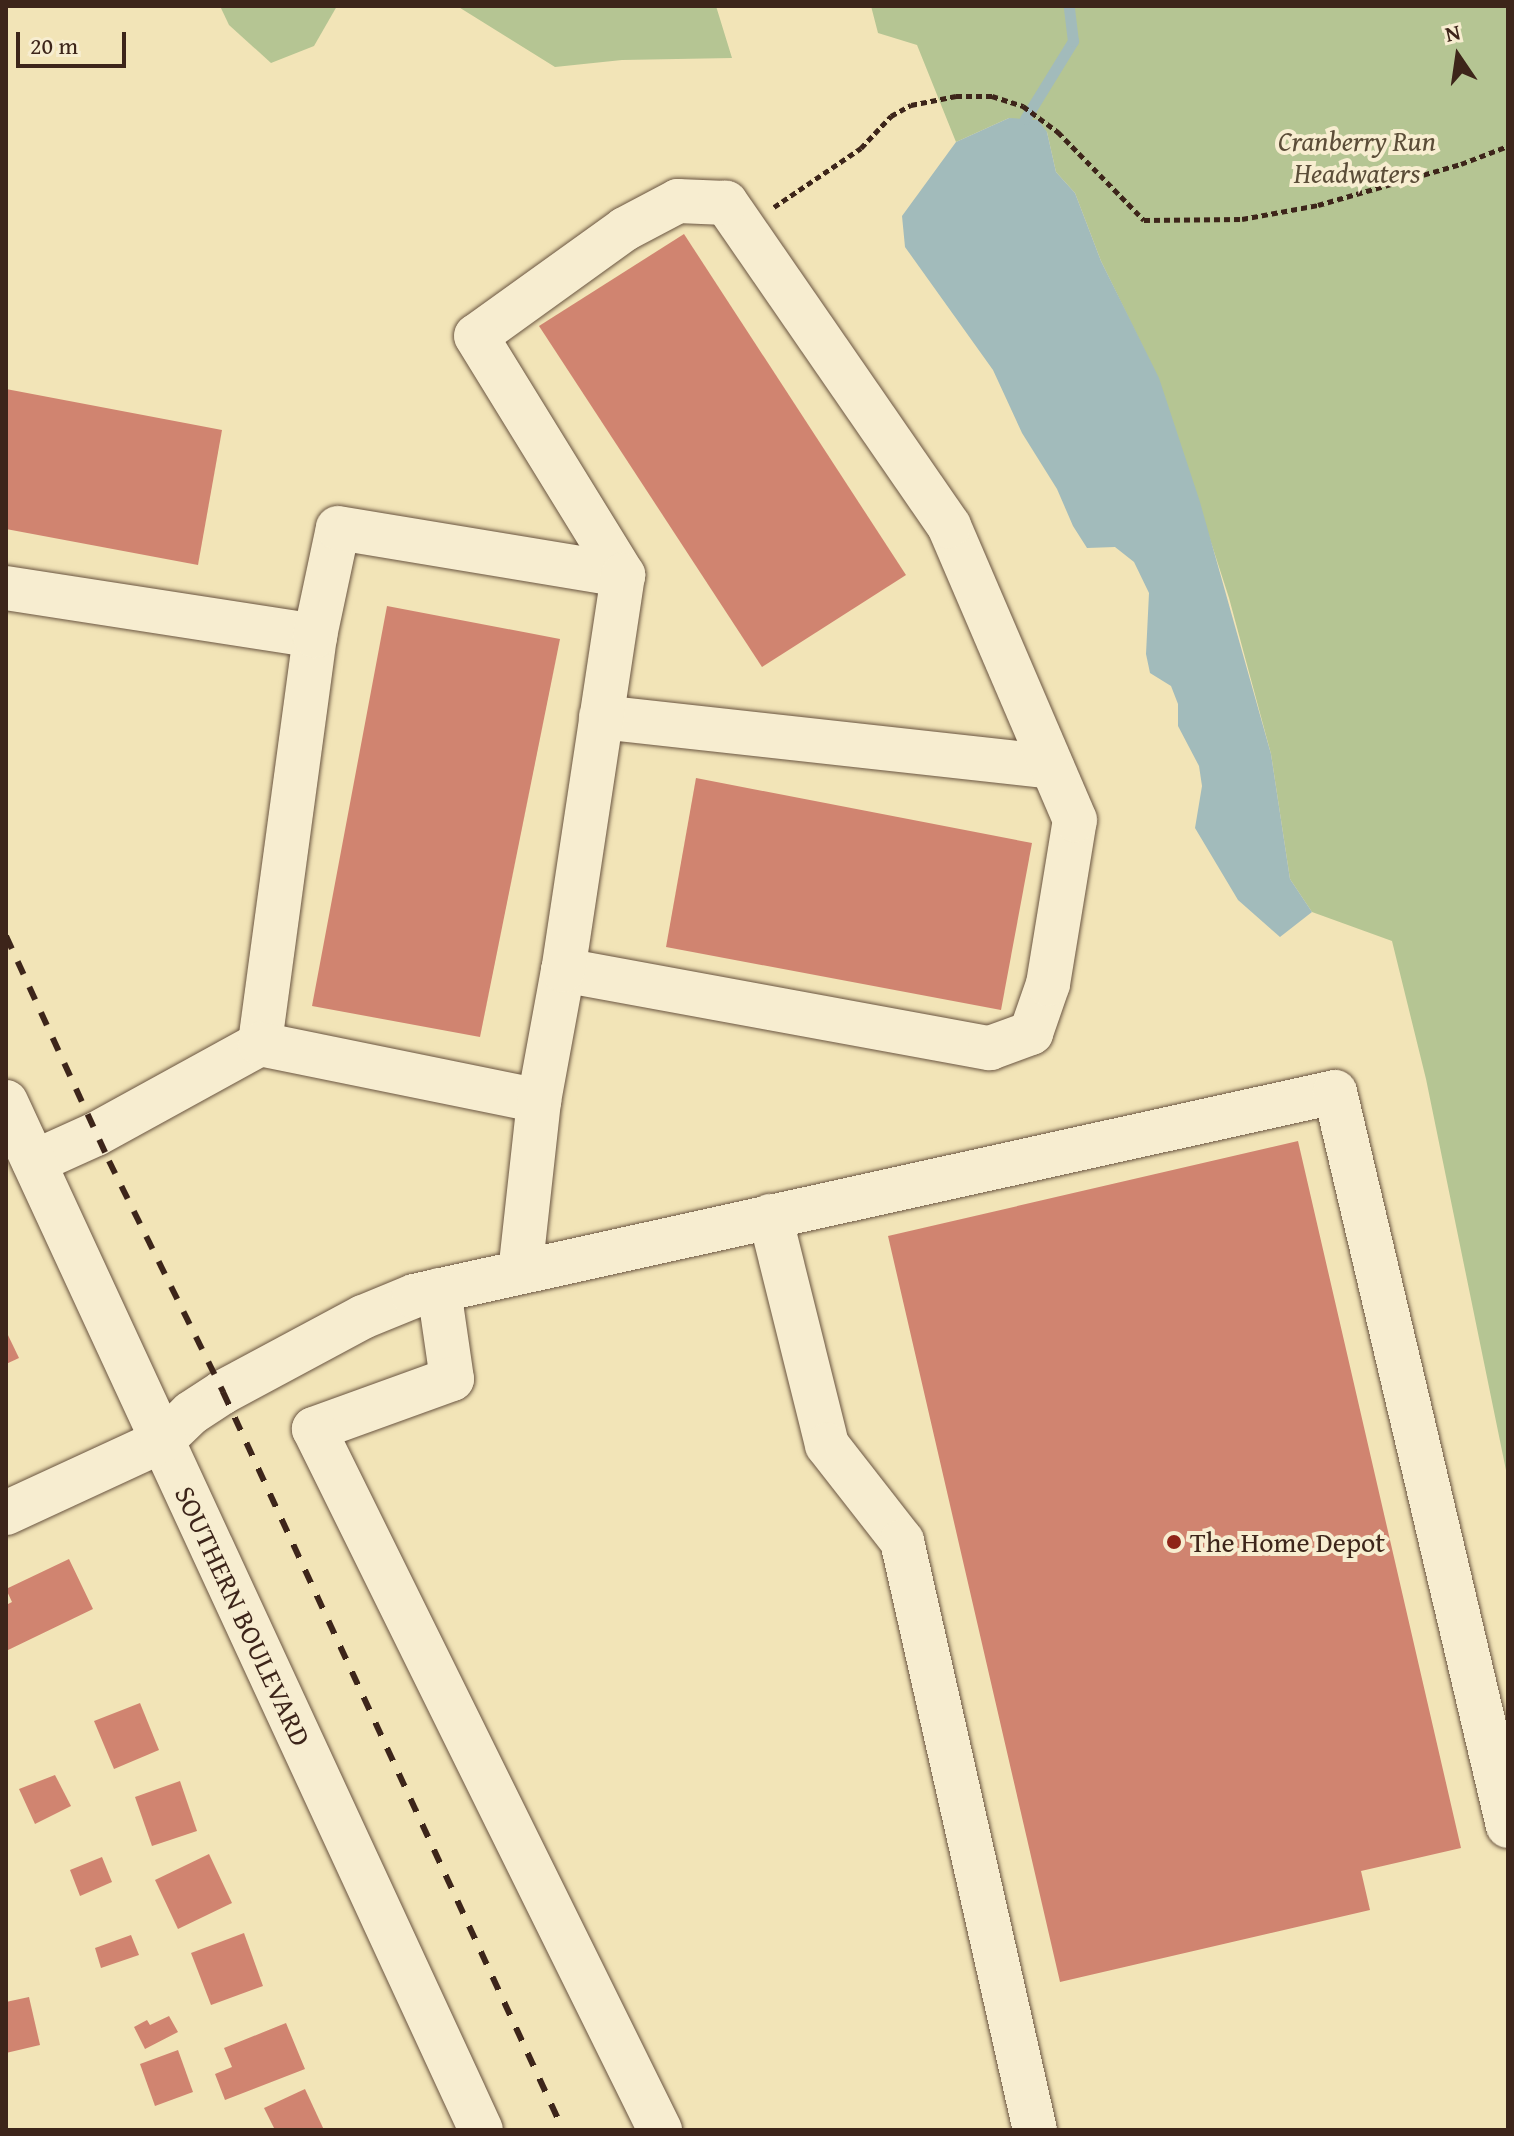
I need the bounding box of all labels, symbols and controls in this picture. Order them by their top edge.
text: N [1442,15,1463,50]
scale bar [20,16,130,66]
north arrow [1418,16,1498,96]
text: 20 m [30,28,78,63]
park label: Cranberry Run Headwaters [1278,124,1436,190]
street label: SOUTHERN BOULEVARD [168,1481,318,1751]
place label: The Home Depot [1190,1525,1385,1559]
marker: The Home Depot [1165,1533,1183,1551]

